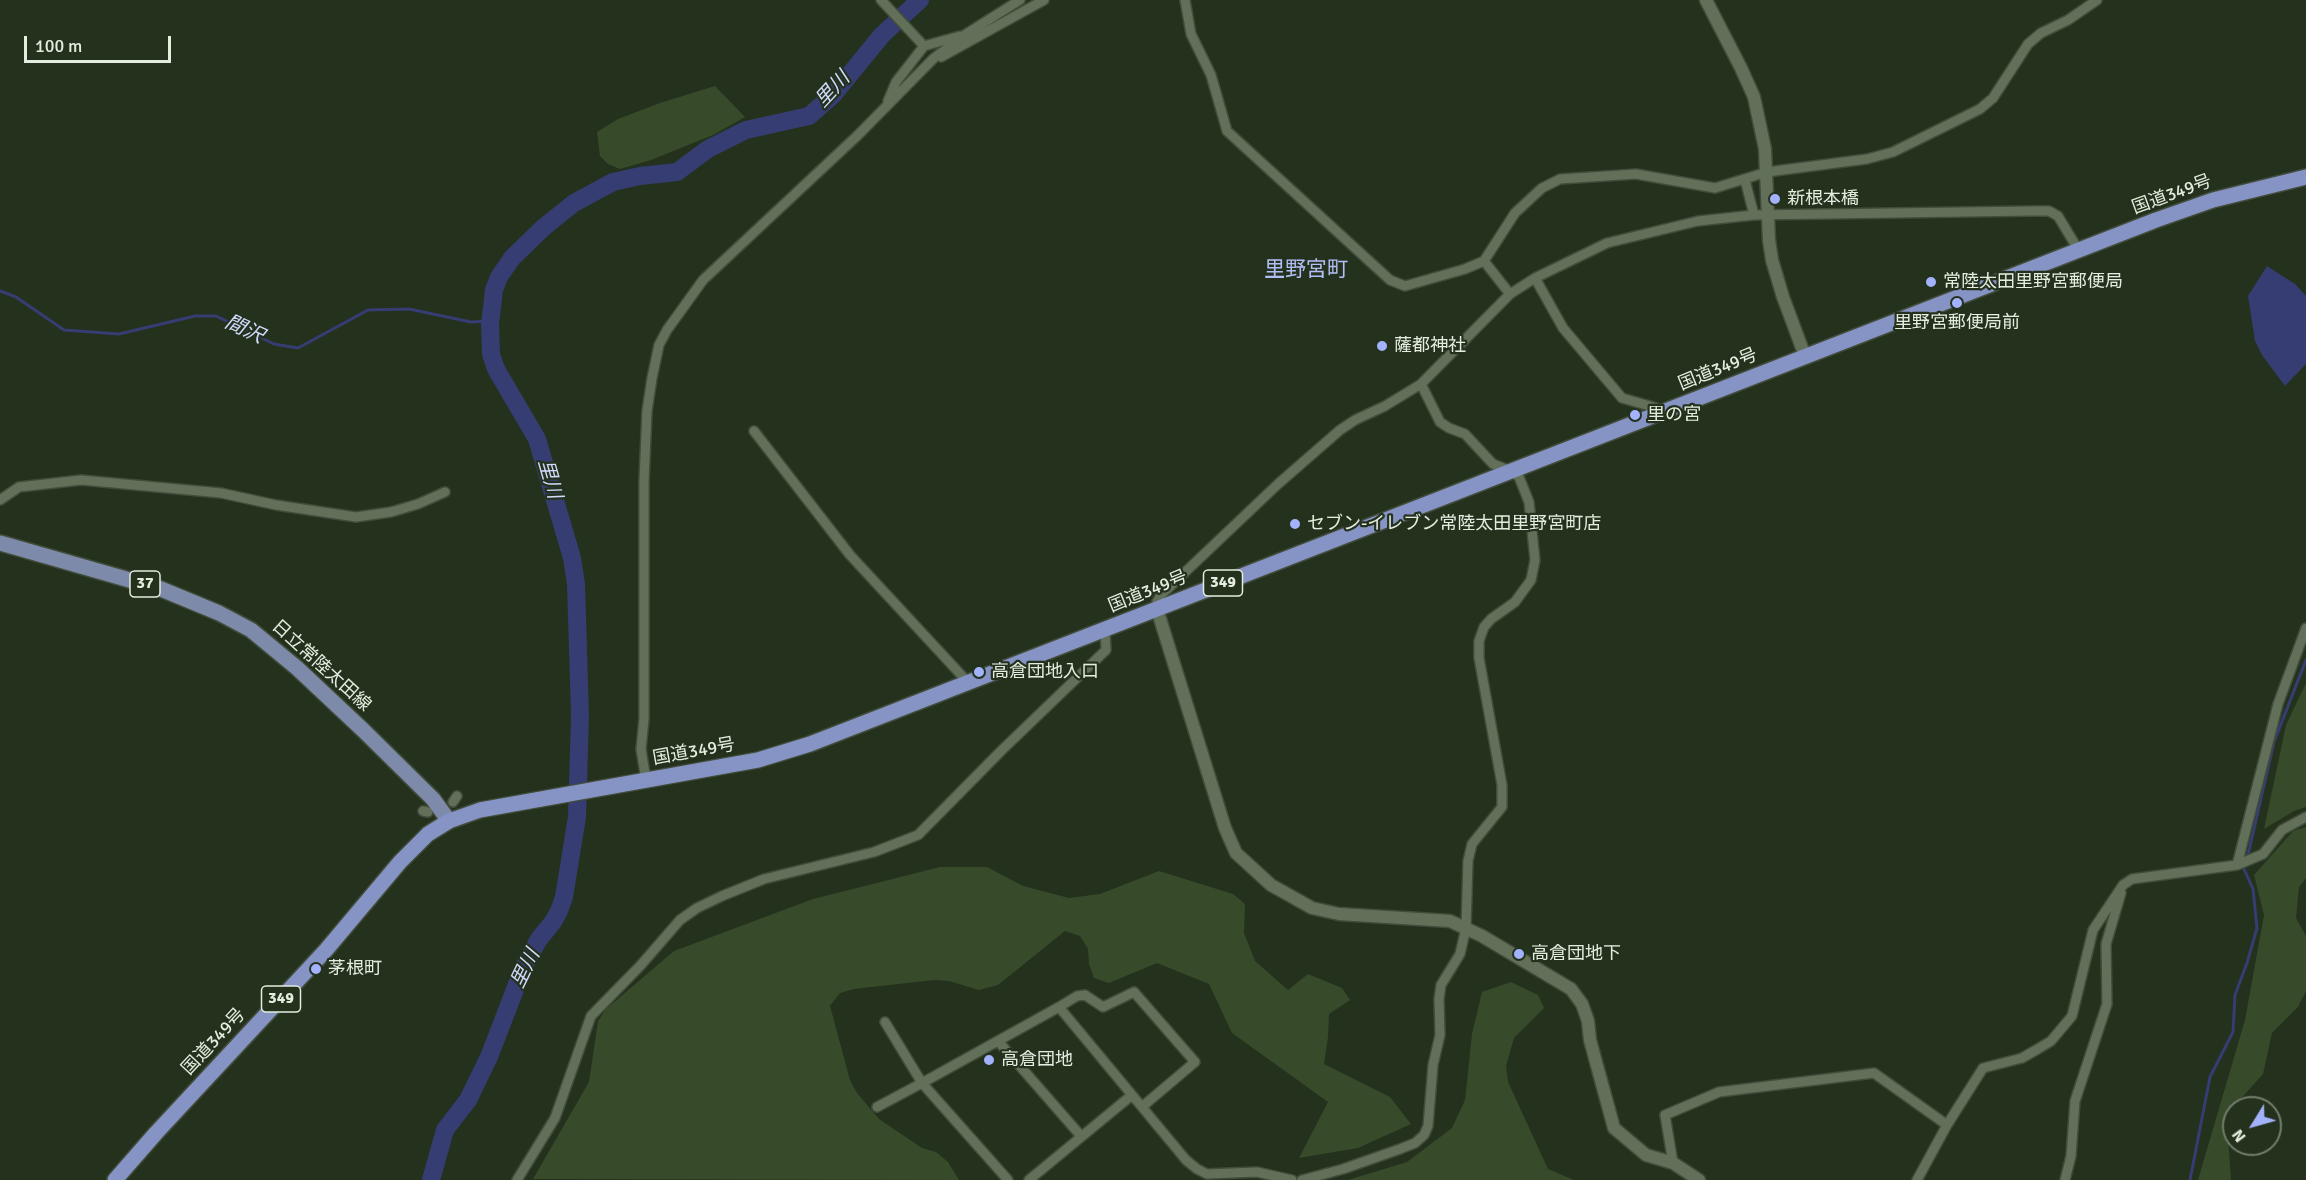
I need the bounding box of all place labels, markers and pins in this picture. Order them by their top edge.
place label: 新根本橋 [1787,188,1859,210]
marker: 新根本橋 [1768,192,1782,206]
place label: 常陸太田里野宮郵便局 [1943,271,2123,293]
marker: 常陸太田里野宮郵便局 [1924,275,1938,289]
marker: 里野宮郵便局前 [1950,296,1964,310]
place label: 里野宮郵便局前 [1894,312,2020,334]
place label: 薩都神社 [1394,335,1466,357]
marker: 薩都神社 [1375,339,1389,353]
place label: 里の宮 [1647,404,1701,426]
marker: 里の宮 [1628,408,1642,422]
place label: セブン-イレブン常陸太田里野宮町店 [1307,513,1601,535]
marker: セブン-イレブン常陸太田里野宮町店 [1288,517,1302,531]
place label: 高倉団地入口 [991,661,1099,683]
marker: 高倉団地入口 [972,665,986,679]
place label: 高倉団地下 [1531,943,1621,965]
marker: 高倉団地下 [1512,947,1526,961]
place label: 茅根町 [328,958,382,980]
marker: 茅根町 [309,962,323,976]
place label: 高倉団地 [1001,1049,1073,1071]
marker: 高倉団地 [982,1053,996,1067]

